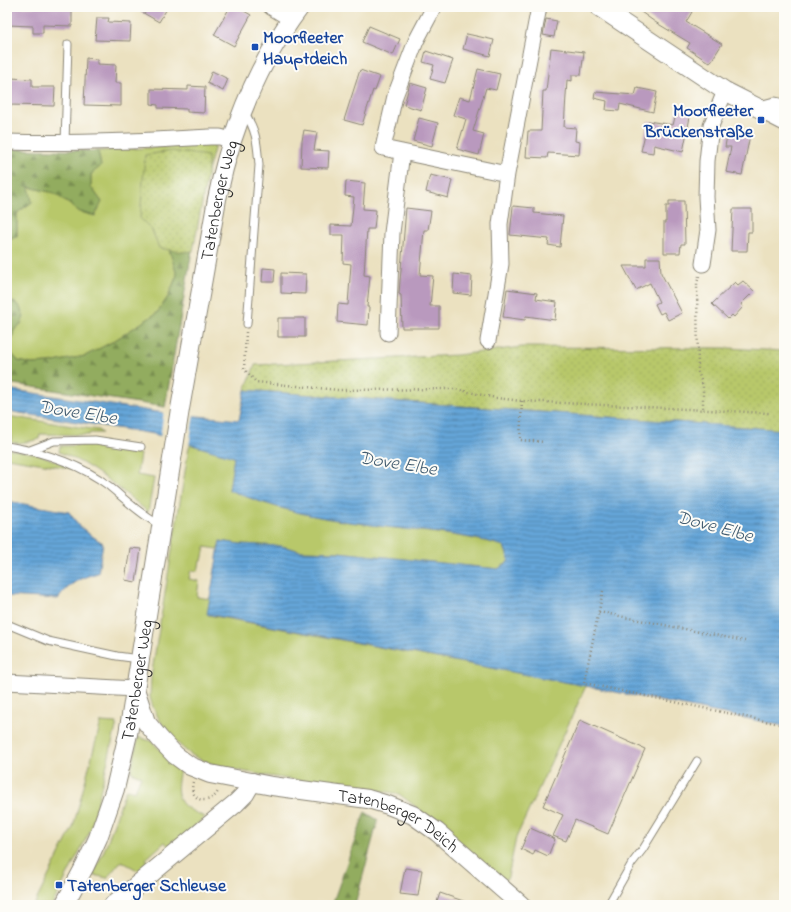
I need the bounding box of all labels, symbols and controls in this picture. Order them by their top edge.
place label: Moorfleeter Hauptdeich [263,26,348,73]
marker: Moorfleeter Hauptdeich [250,42,260,52]
place label: Moorfleeter Brückenstraße [643,99,754,146]
marker: Moorfleeter Brückenstraße [756,115,766,125]
street label: Tatenberger Weg [195,137,247,263]
water label: Dove Elbe [37,394,120,433]
water label: Dove Elbe [357,445,440,484]
water label: Dove Elbe [673,504,757,551]
street label: Tatenberger Weg [116,618,162,744]
street label: Tatenberger Deich [336,784,464,860]
place label: Tatenberger Schleuse [67,874,227,901]
marker: Tatenberger Schleuse [54,880,64,890]

